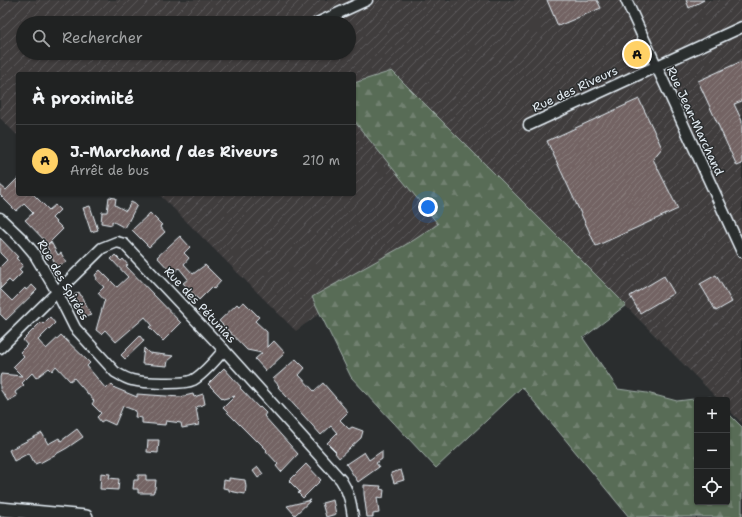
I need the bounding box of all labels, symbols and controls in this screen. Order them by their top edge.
search box [16,16,356,60]
icon: search [30,27,52,49]
text: Rechercher [62,28,143,48]
pin: A [624,39,650,69]
street label: Rue des Riveurs [530,62,620,116]
street label: Rue Jean-Marchand [663,64,727,178]
text: À proximité [32,87,134,109]
text: J.-Marchand / des Riveurs [70,142,278,162]
text: A [40,152,50,169]
text: 210 m [302,152,340,169]
text: Arrêt de bus [70,162,149,179]
your location [418,197,438,217]
street label: Rue des Spirées [33,237,93,323]
street label: Rue des Pétunias [160,263,240,347]
map controls [694,397,730,505]
button: + [694,397,730,433]
button: − [694,433,730,469]
button: locate [694,469,730,505]

